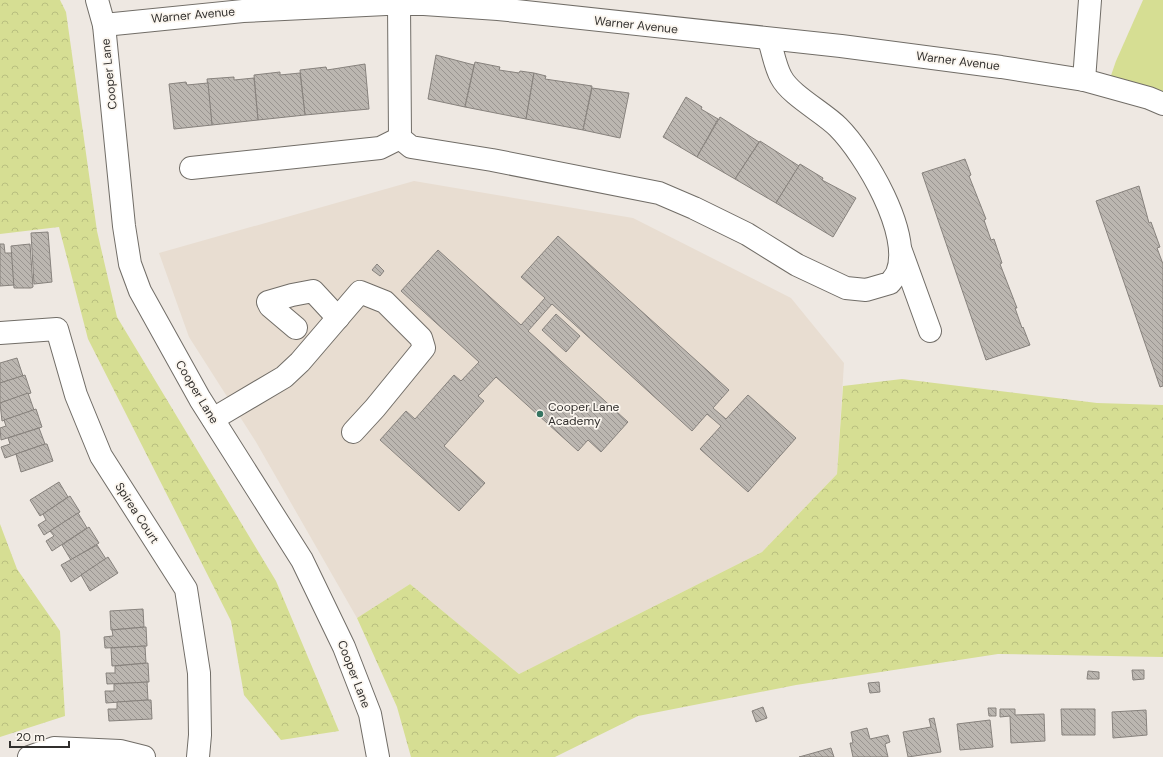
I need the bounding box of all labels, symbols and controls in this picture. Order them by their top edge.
street label: Warner Avenue [150,3,236,27]
street label: Warner Avenue [593,13,679,37]
street label: Cooper Lane [97,38,121,110]
street label: Warner Avenue [915,48,1001,74]
street label: Cooper Lane [172,357,222,427]
place label: Cooper Lane Academy [548,399,620,429]
marker: Cooper Lane Academy [535,409,545,419]
street label: Spirea Court [111,479,163,547]
street label: Cooper Lane [334,638,374,710]
scale bar [10,723,69,749]
text: 20 m [16,729,45,745]

